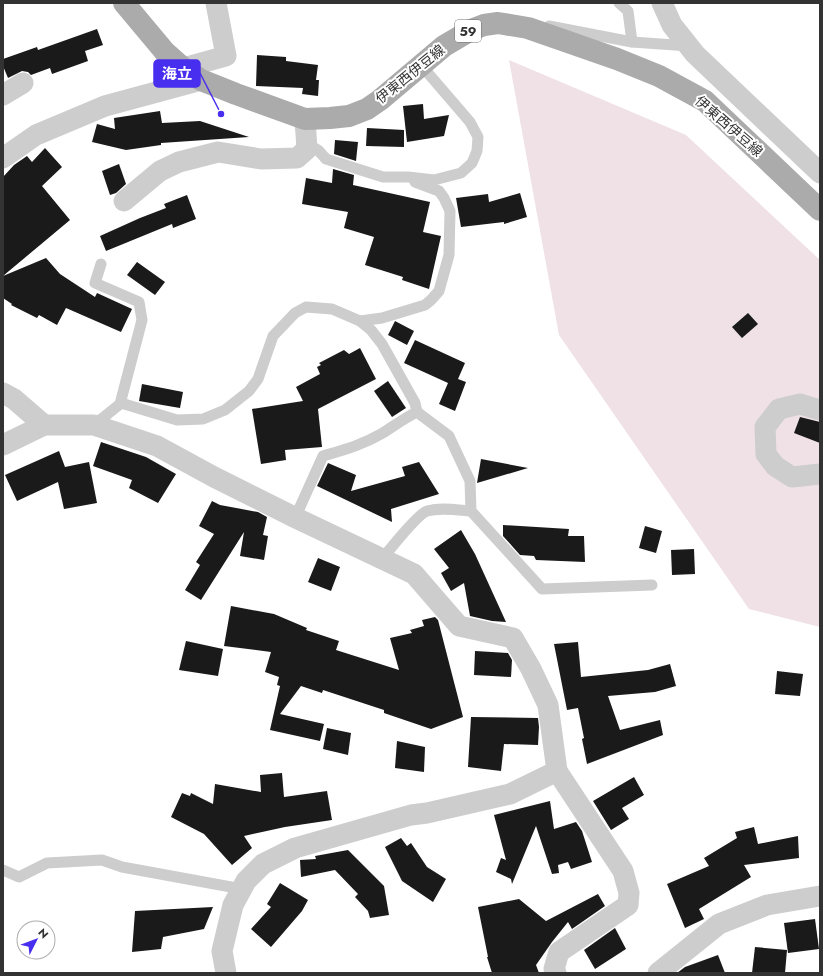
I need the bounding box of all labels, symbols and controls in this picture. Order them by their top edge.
road number: 59 [455,20,481,42]
street label: 伊東西伊豆線 [371,40,449,108]
callout: 海立 [154,60,200,87]
text: 海立 [162,63,192,85]
street label: 伊東西伊豆線 [691,91,767,161]
north arrow [16,920,56,960]
text: N [35,925,52,942]

